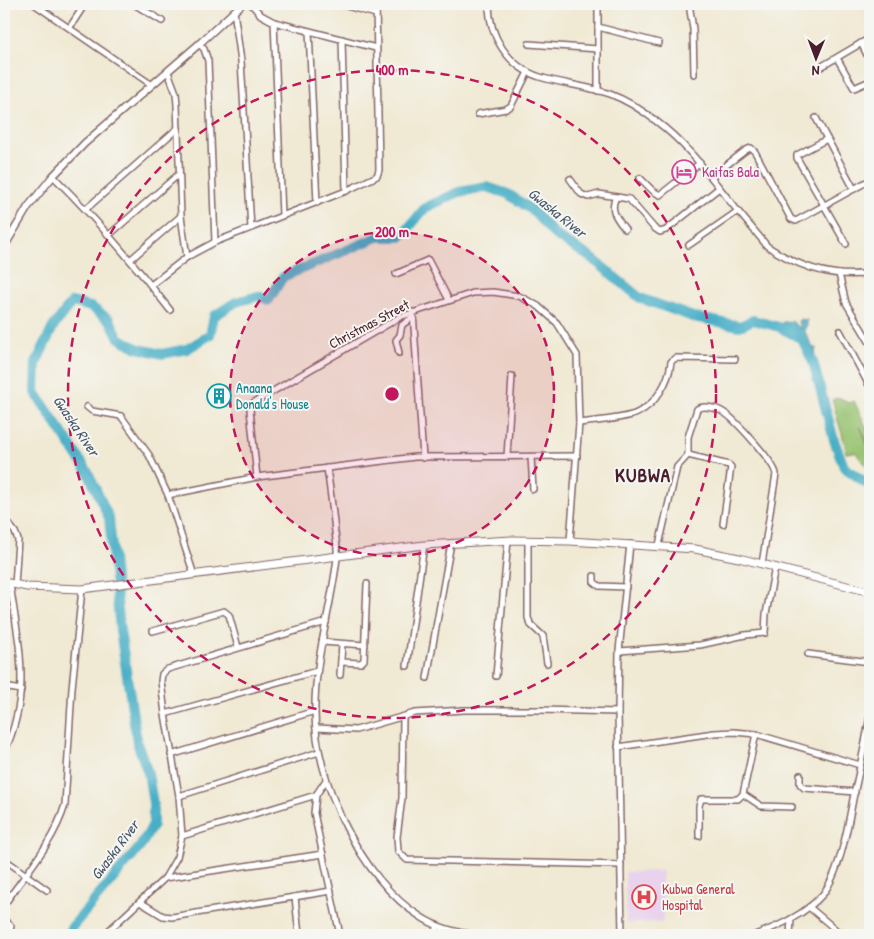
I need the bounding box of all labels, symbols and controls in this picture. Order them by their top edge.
north arrow [792,32,842,82]
text: 400 m [376,59,408,80]
text: N [811,62,820,81]
hotel icon: Kaifas Bala [671,159,697,185]
place label: Kaifas Bala [702,162,759,181]
water label: Gwaska River [524,183,593,244]
text: 200 m [375,221,409,242]
street label: Christmas Street [325,294,412,353]
place label: Anaana Donald's House [236,378,309,413]
building icon: Anaana Donald's House [206,383,232,409]
centre of rings [383,385,401,403]
water label: Gwaska River [48,391,106,462]
district label: KUBWA [615,462,671,488]
water label: Gwaska River [85,814,145,884]
place label: Kubwa General Hospital [662,879,735,915]
hospital icon: Kubwa General Hospital [631,884,657,910]

